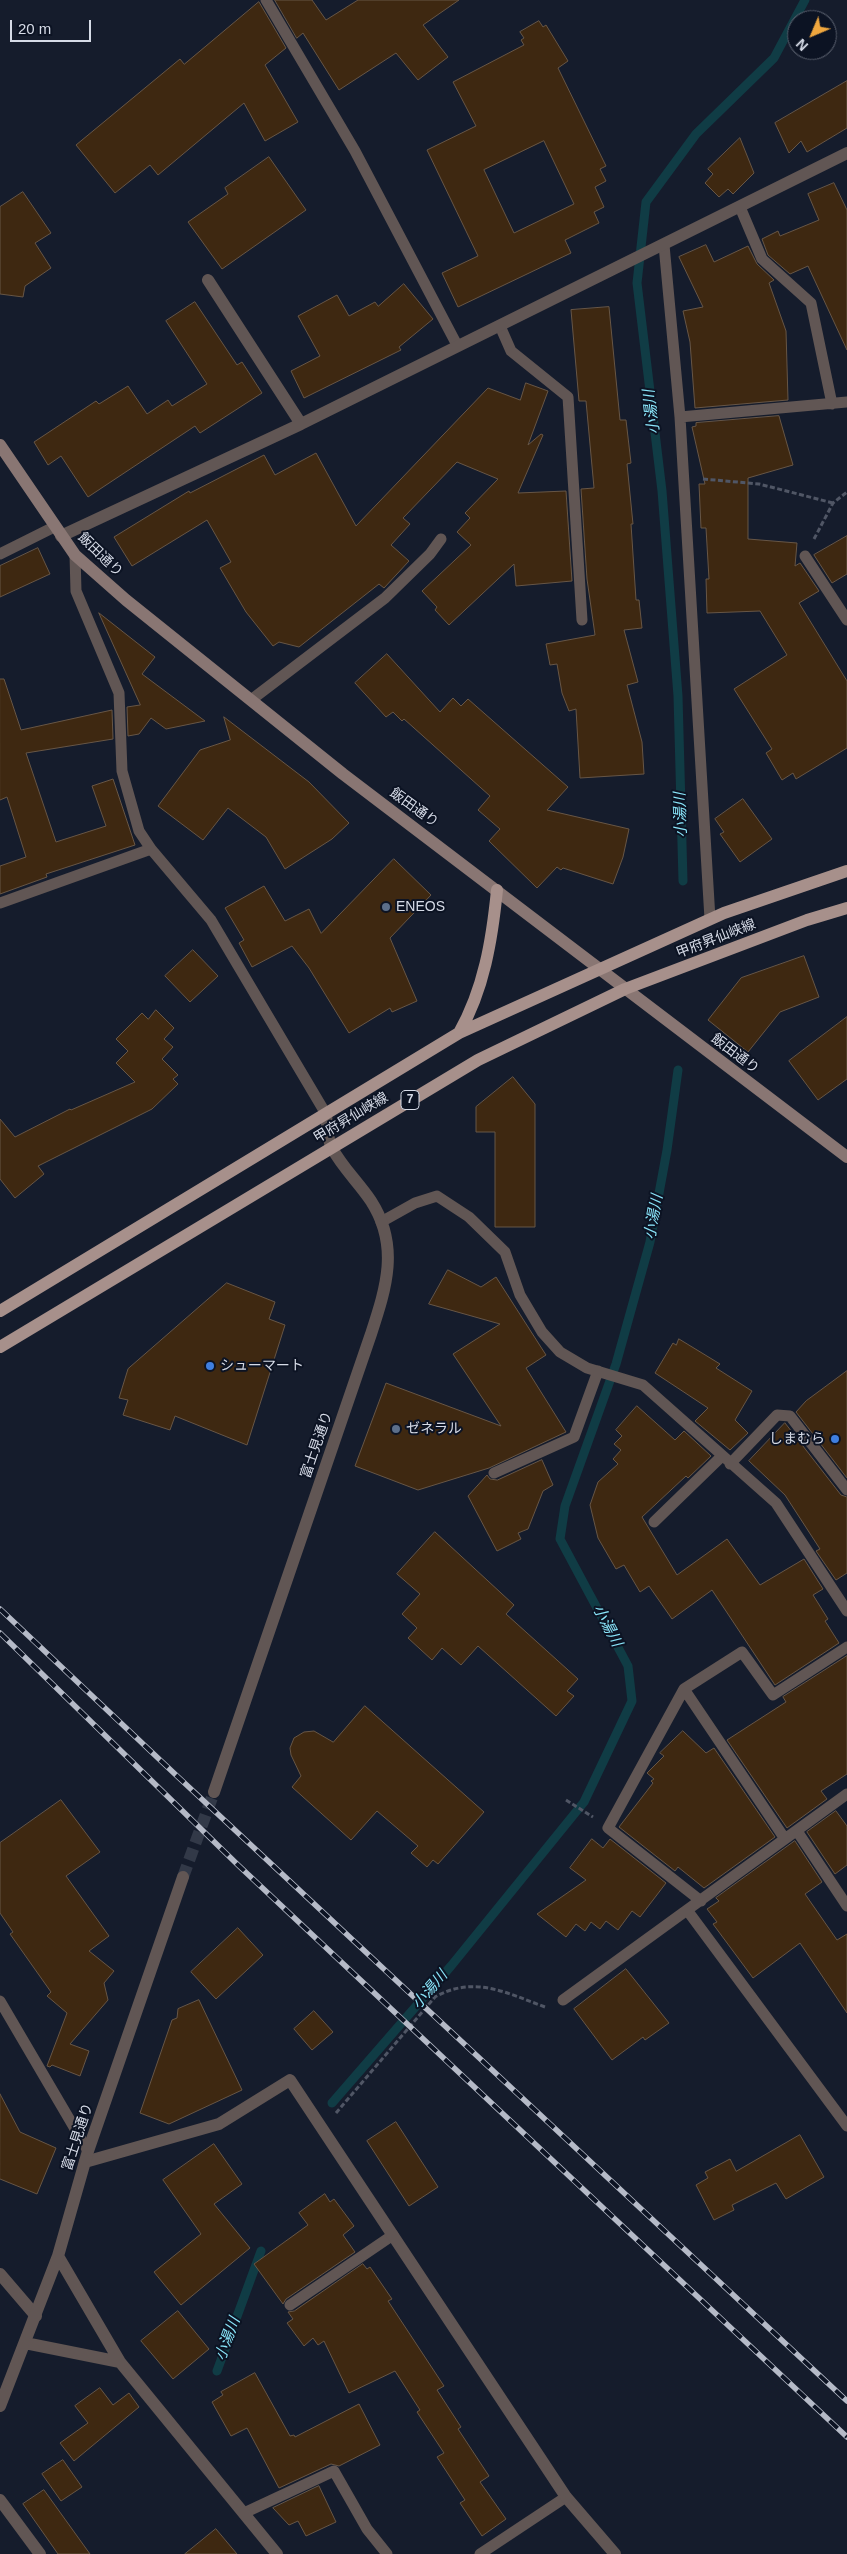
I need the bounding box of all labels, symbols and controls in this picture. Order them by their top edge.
scale bar [12,10,94,42]
north arrow [787,10,837,60]
text: 20 m [18,20,51,37]
text: N [793,36,811,54]
water label: 小湯川 [640,389,664,435]
street label: 飯田通り [74,530,126,580]
street label: 飯田通り [386,785,442,831]
water label: 小湯川 [671,792,691,838]
place label: ENEOS [396,899,445,915]
marker: ENEOS [380,901,392,913]
street label: 甲府昇仙峡線 [674,916,758,962]
street label: 飯田通り [708,1030,762,1078]
street label: 甲府昇仙峡線 [311,1089,391,1147]
road number: 7 [401,1090,419,1110]
water label: 小湯川 [641,1193,667,1241]
place label: シューマート [220,1358,304,1374]
marker: シューマート [204,1360,216,1372]
street label: 富士見通り [298,1409,336,1481]
place label: ゼネラル [406,1421,462,1437]
marker: ゼネラル [390,1423,402,1435]
place label: しまむら [769,1431,825,1447]
marker: しまむら [829,1433,841,1445]
water label: 小湯川 [588,1602,626,1650]
water label: 小湯川 [408,1967,452,2013]
street label: 富士見通り [59,2101,97,2173]
water label: 小湯川 [212,2315,244,2363]

